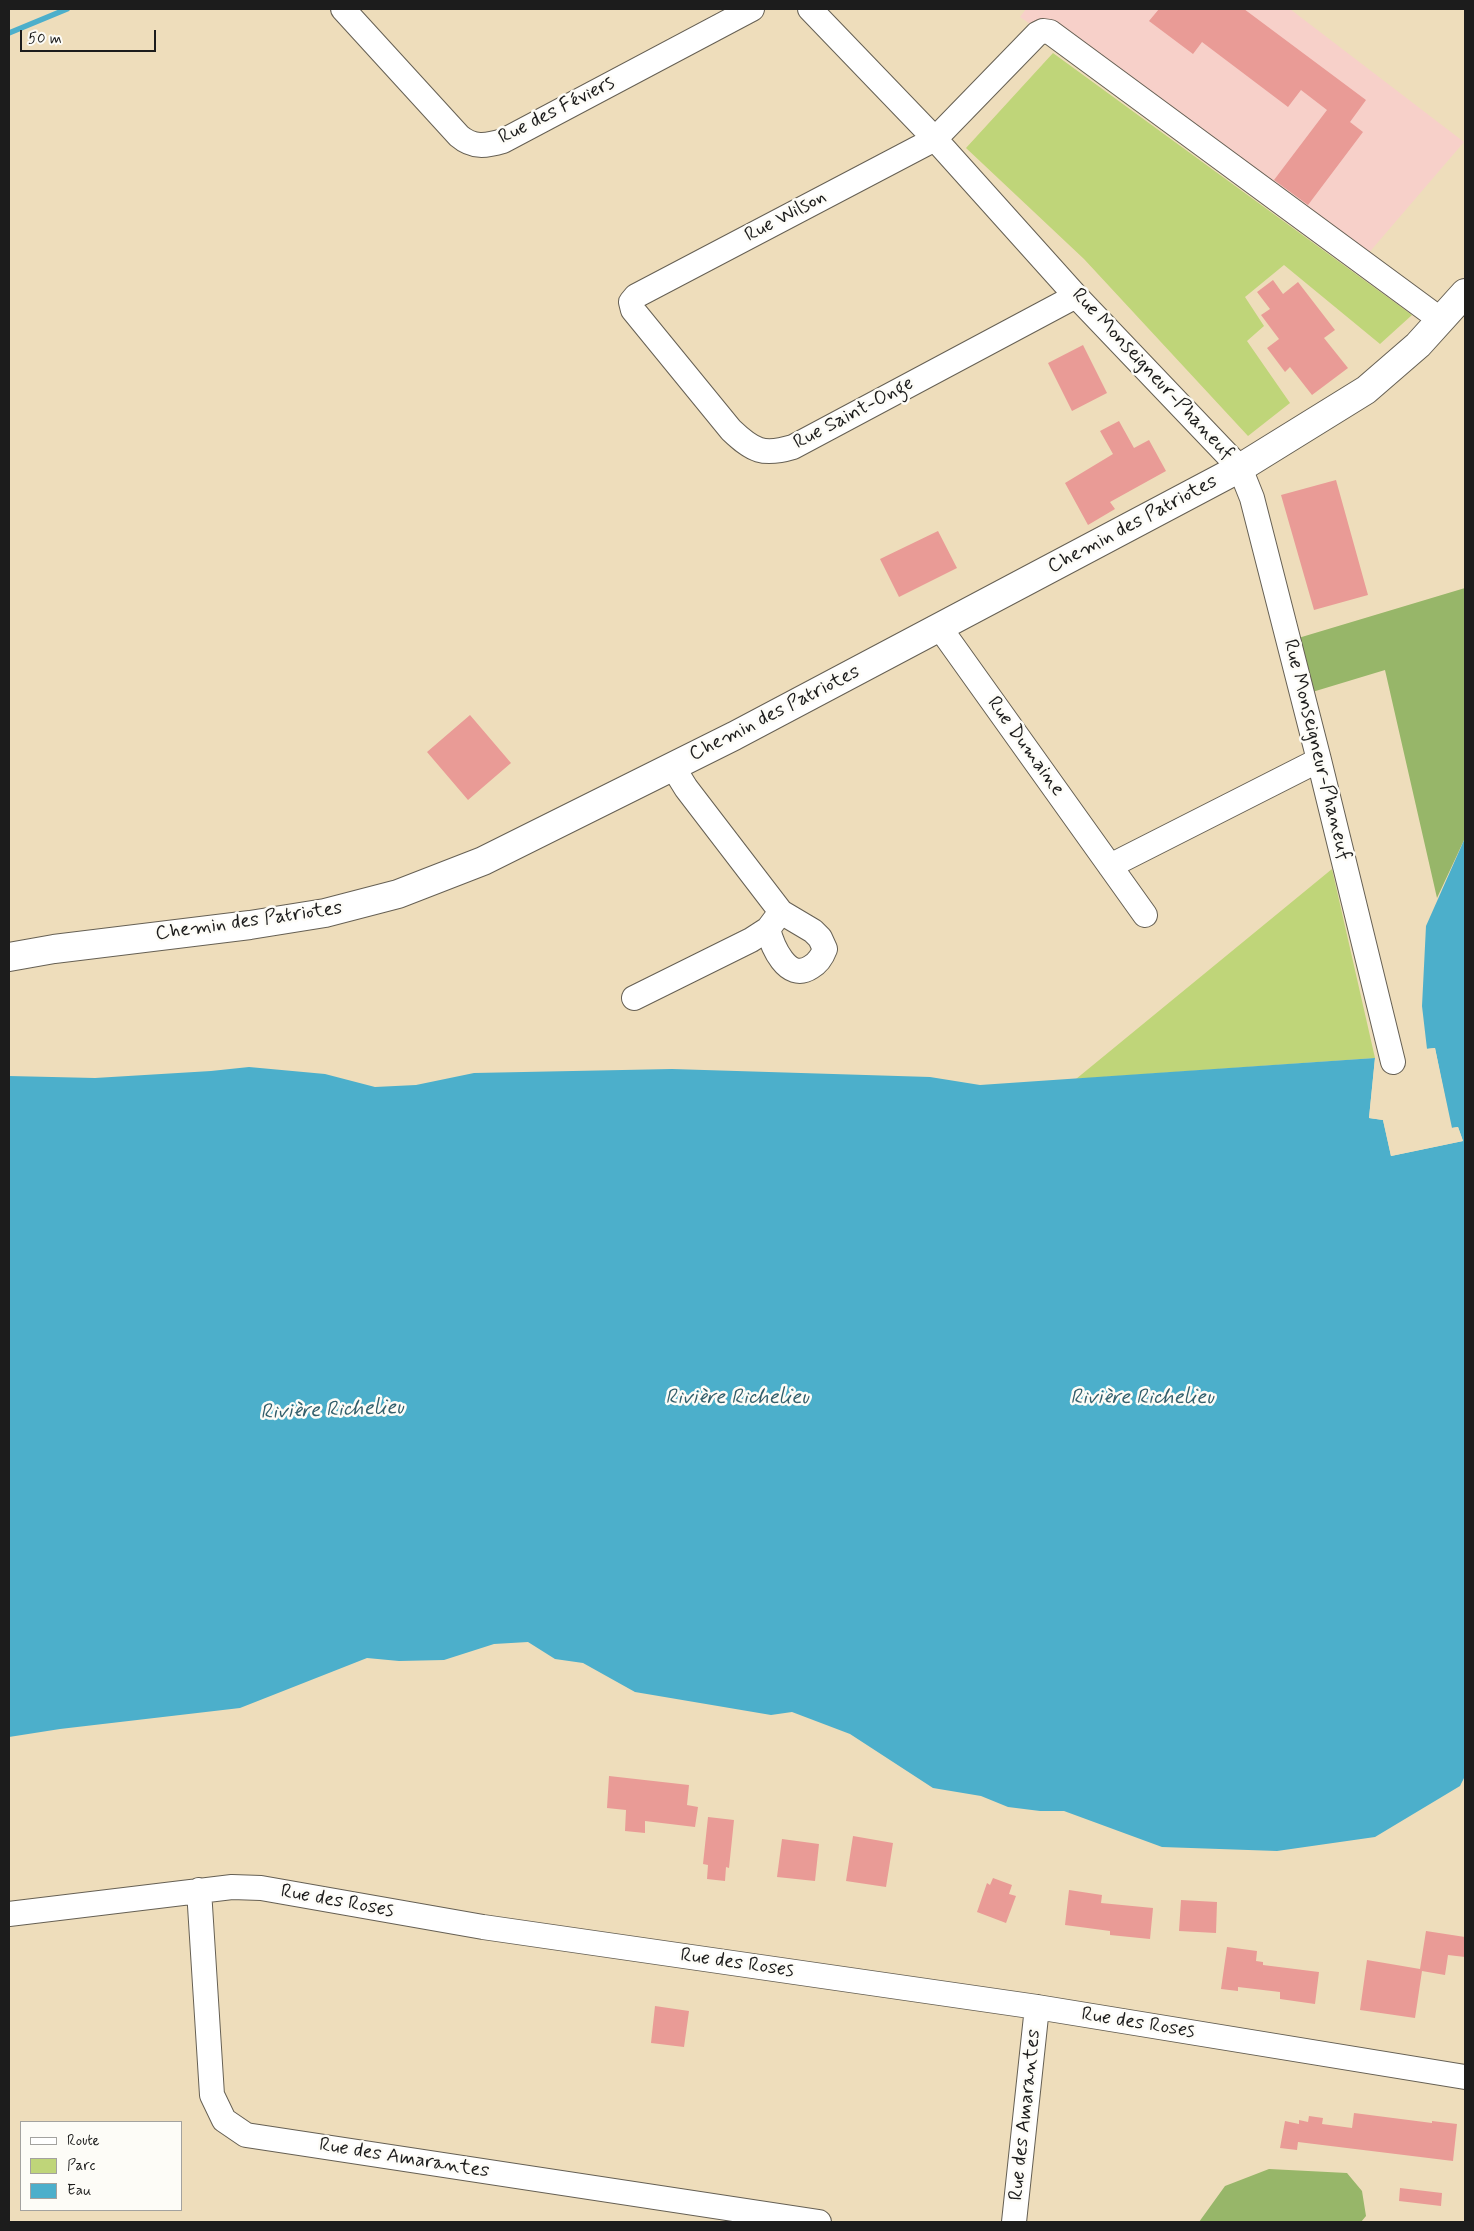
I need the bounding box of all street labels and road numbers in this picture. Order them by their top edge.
street label: Rue des Féviers [495,71,619,151]
street label: Rue Wilson [741,186,831,248]
street label: Rue Monseigneur-Phaneuf [1066,284,1238,466]
street label: Rue Saint-Onge [790,372,918,456]
street label: Chemin des Patriotes [1044,470,1222,580]
street label: Rue Monseigneur-Phaneuf [1277,637,1355,863]
street label: Chemin des Patriotes [686,661,864,767]
street label: Rue Dumaine [981,693,1069,801]
street label: Chemin des Patriotes [154,897,344,947]
street label: Rue des Roses [279,1880,395,1924]
street label: Rue des Roses [679,1944,795,1984]
street label: Rue des Roses [1080,2003,1196,2045]
street label: Rue des Amarantes [1005,2028,1047,2202]
street label: Rue des Amarantes [317,2134,491,2184]

